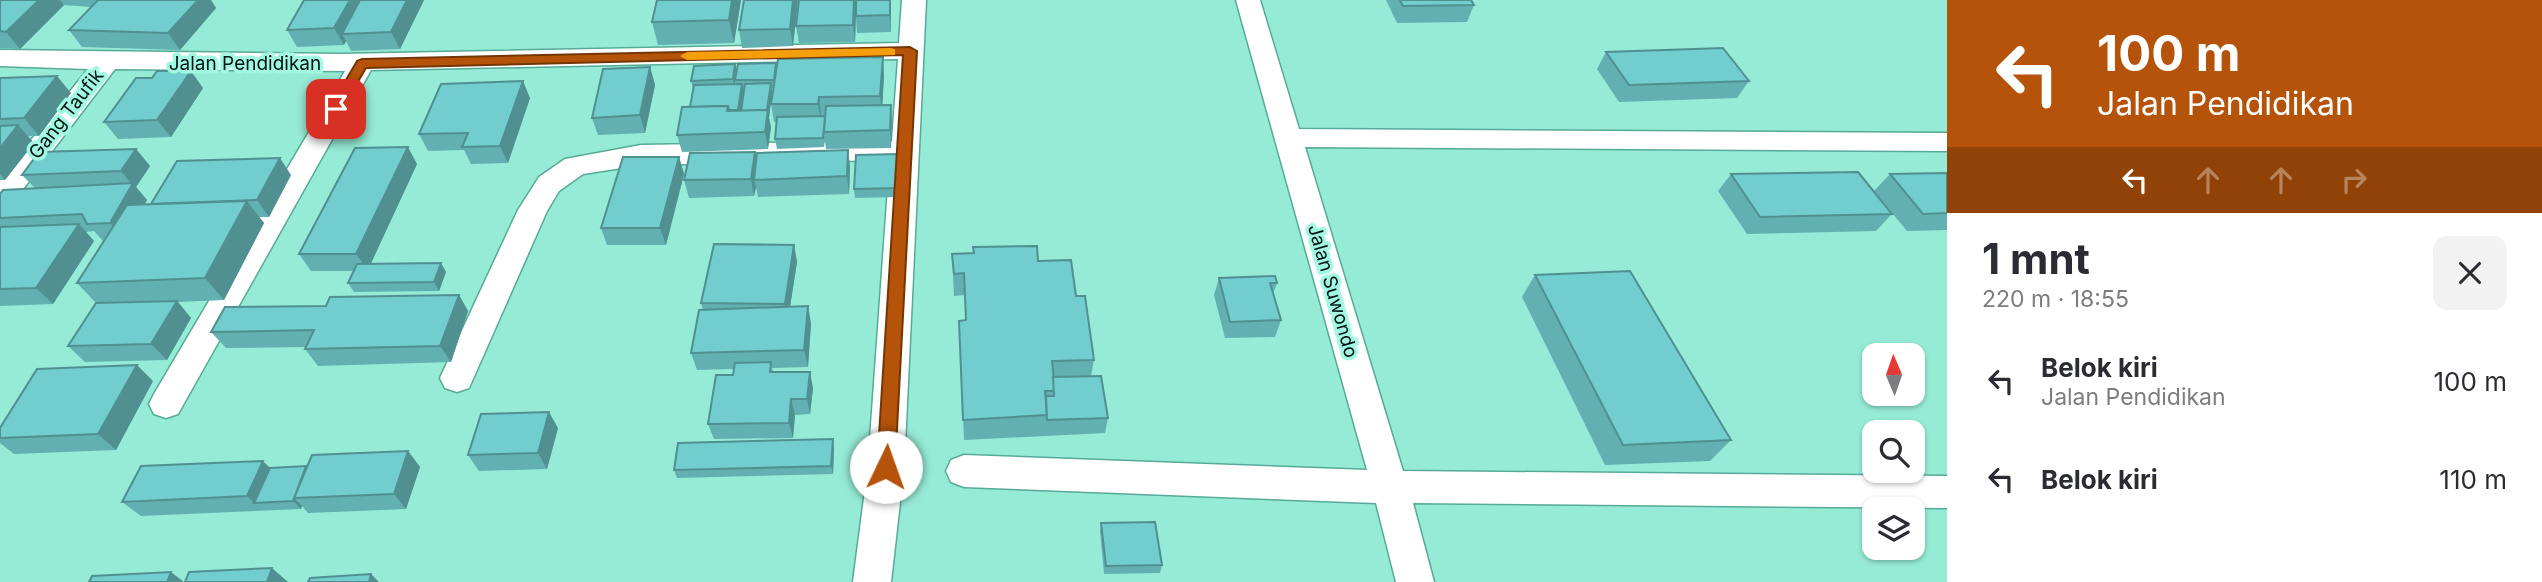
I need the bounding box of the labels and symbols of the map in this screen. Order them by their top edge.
street label: Jalan Pendidikan [169,52,321,75]
street label: Gang Taufik [24,64,109,164]
pin [306,79,366,139]
street label: Jalan Suwondo [1303,222,1363,360]
north arrow [1862,343,1925,406]
position arrow [849,430,923,504]

